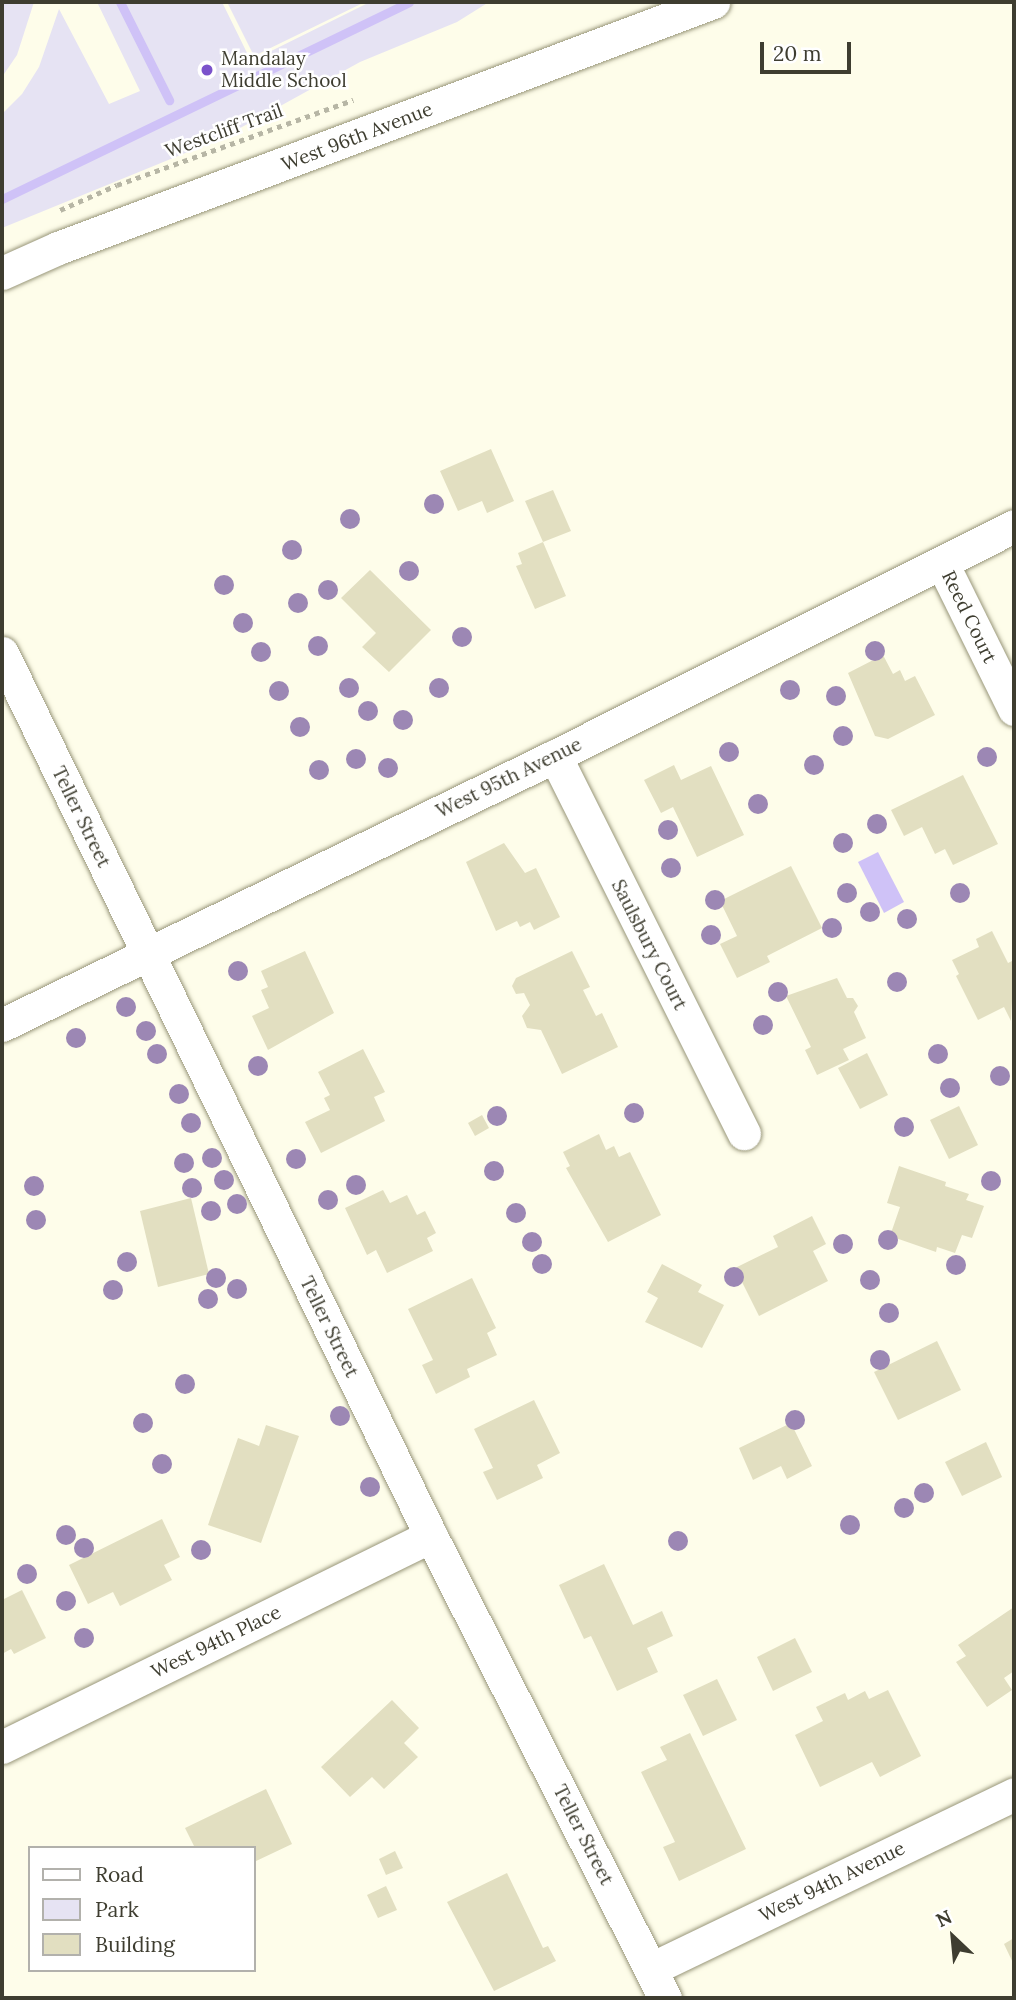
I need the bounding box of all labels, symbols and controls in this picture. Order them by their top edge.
scale bar [764,28,855,72]
text: 20 m [773,40,822,67]
place label: Mandalay Middle School [221,48,347,92]
marker: Mandalay Middle School [199,62,215,78]
street label: West 96th Avenue [278,98,436,176]
street label: Westcliff Trail [162,99,286,163]
street label: Reed Court [937,567,1001,667]
street label: West 95th Avenue [432,733,586,823]
street label: Teller Street [47,763,115,871]
street label: Saulsbury Court [606,876,692,1014]
street label: Teller Street [295,1273,363,1381]
street label: West 94th Place [148,1601,284,1683]
street label: Teller Street [548,1781,618,1889]
street label: West 94th Avenue [756,1837,908,1927]
legend [28,1846,256,1972]
text: Road [95,1861,144,1888]
text: Park [95,1896,139,1923]
north arrow [918,1902,988,1972]
text: N [932,1904,956,1932]
text: Building [95,1931,175,1958]

